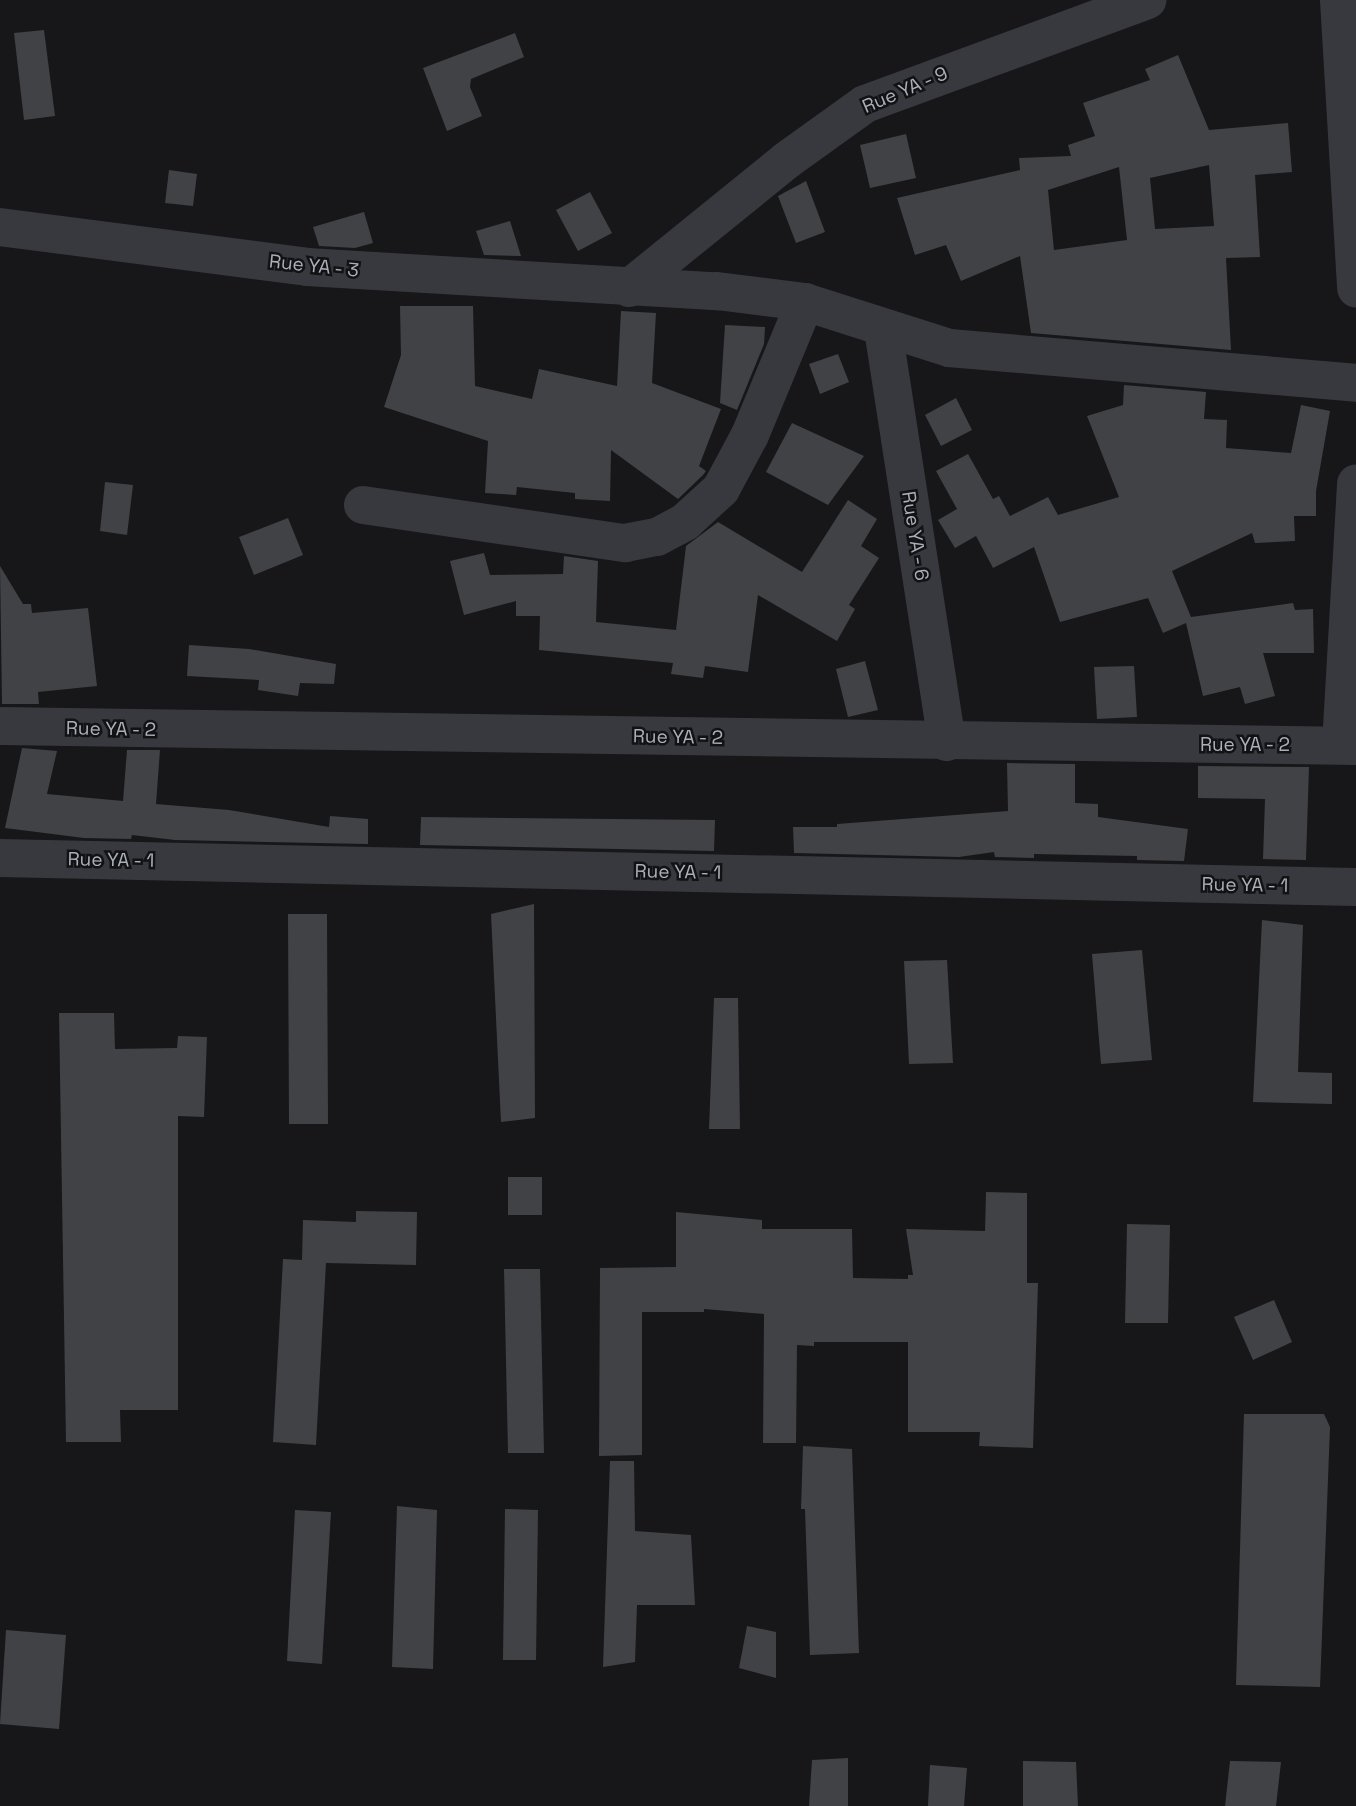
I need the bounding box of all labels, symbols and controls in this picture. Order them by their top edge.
street label: Rue YA - 9 [858,62,952,118]
street label: Rue YA - 3 [267,250,361,282]
street label: Rue YA - 6 [897,489,933,583]
street label: Rue YA - 2 [65,717,157,741]
street label: Rue YA - 2 [632,725,724,749]
street label: Rue YA - 2 [1199,734,1291,756]
street label: Rue YA - 1 [67,848,155,872]
street label: Rue YA - 1 [634,860,722,884]
street label: Rue YA - 1 [1201,873,1289,897]

